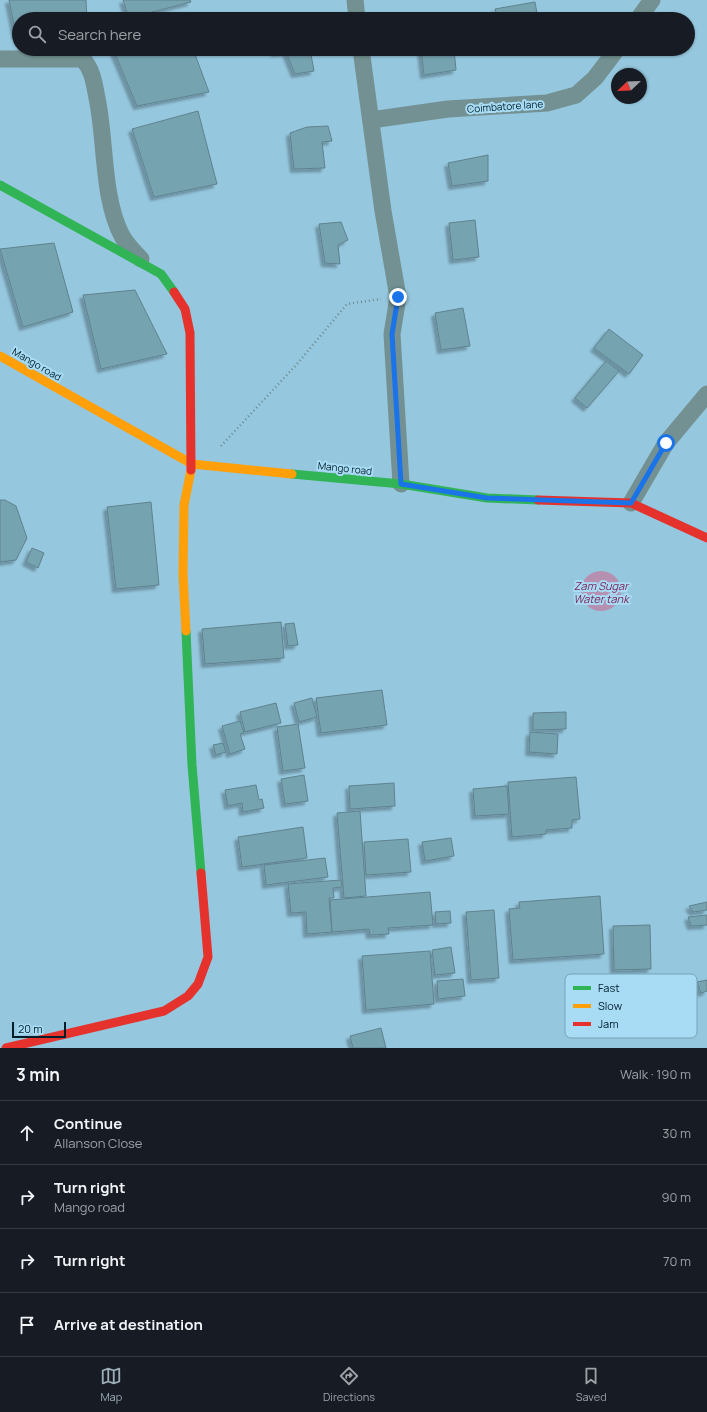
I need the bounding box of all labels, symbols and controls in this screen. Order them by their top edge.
search box [12,12,695,56]
icon: search [26,23,48,45]
text: Search here [58,24,141,45]
north arrow [611,68,647,104]
street label: Coimbatore lane [467,96,544,116]
route end [389,288,407,306]
street label: Mango road [10,344,64,384]
route start [657,434,675,452]
street label: Mango road [317,458,373,478]
water label: Zam Sugar Water tank [573,578,630,606]
legend [565,974,697,1038]
text: Fast [598,980,620,995]
text: Slow [598,998,623,1013]
text: Jam [598,1016,619,1031]
scale bar [12,1020,66,1039]
text: 20 m [18,1021,43,1036]
text: 3 min [16,1063,60,1086]
text: Walk · 190 m [620,1065,691,1083]
text: Continue [54,1113,122,1134]
icon: ahead [16,1122,38,1144]
text: 30 m [662,1124,691,1142]
text: Allanson Close [54,1134,142,1152]
text: Turn right [54,1177,125,1198]
icon: right [16,1186,38,1208]
text: 90 m [661,1188,691,1206]
text: Mango road [54,1198,125,1216]
icon: right [16,1250,38,1272]
text: Turn right [54,1250,125,1271]
text: 70 m [663,1252,691,1270]
icon: arrive [16,1314,38,1336]
text: Arrive at destination [54,1314,203,1335]
tab: Map [100,1365,122,1404]
tab: Directions [323,1365,375,1404]
tab: Saved [576,1365,607,1404]

